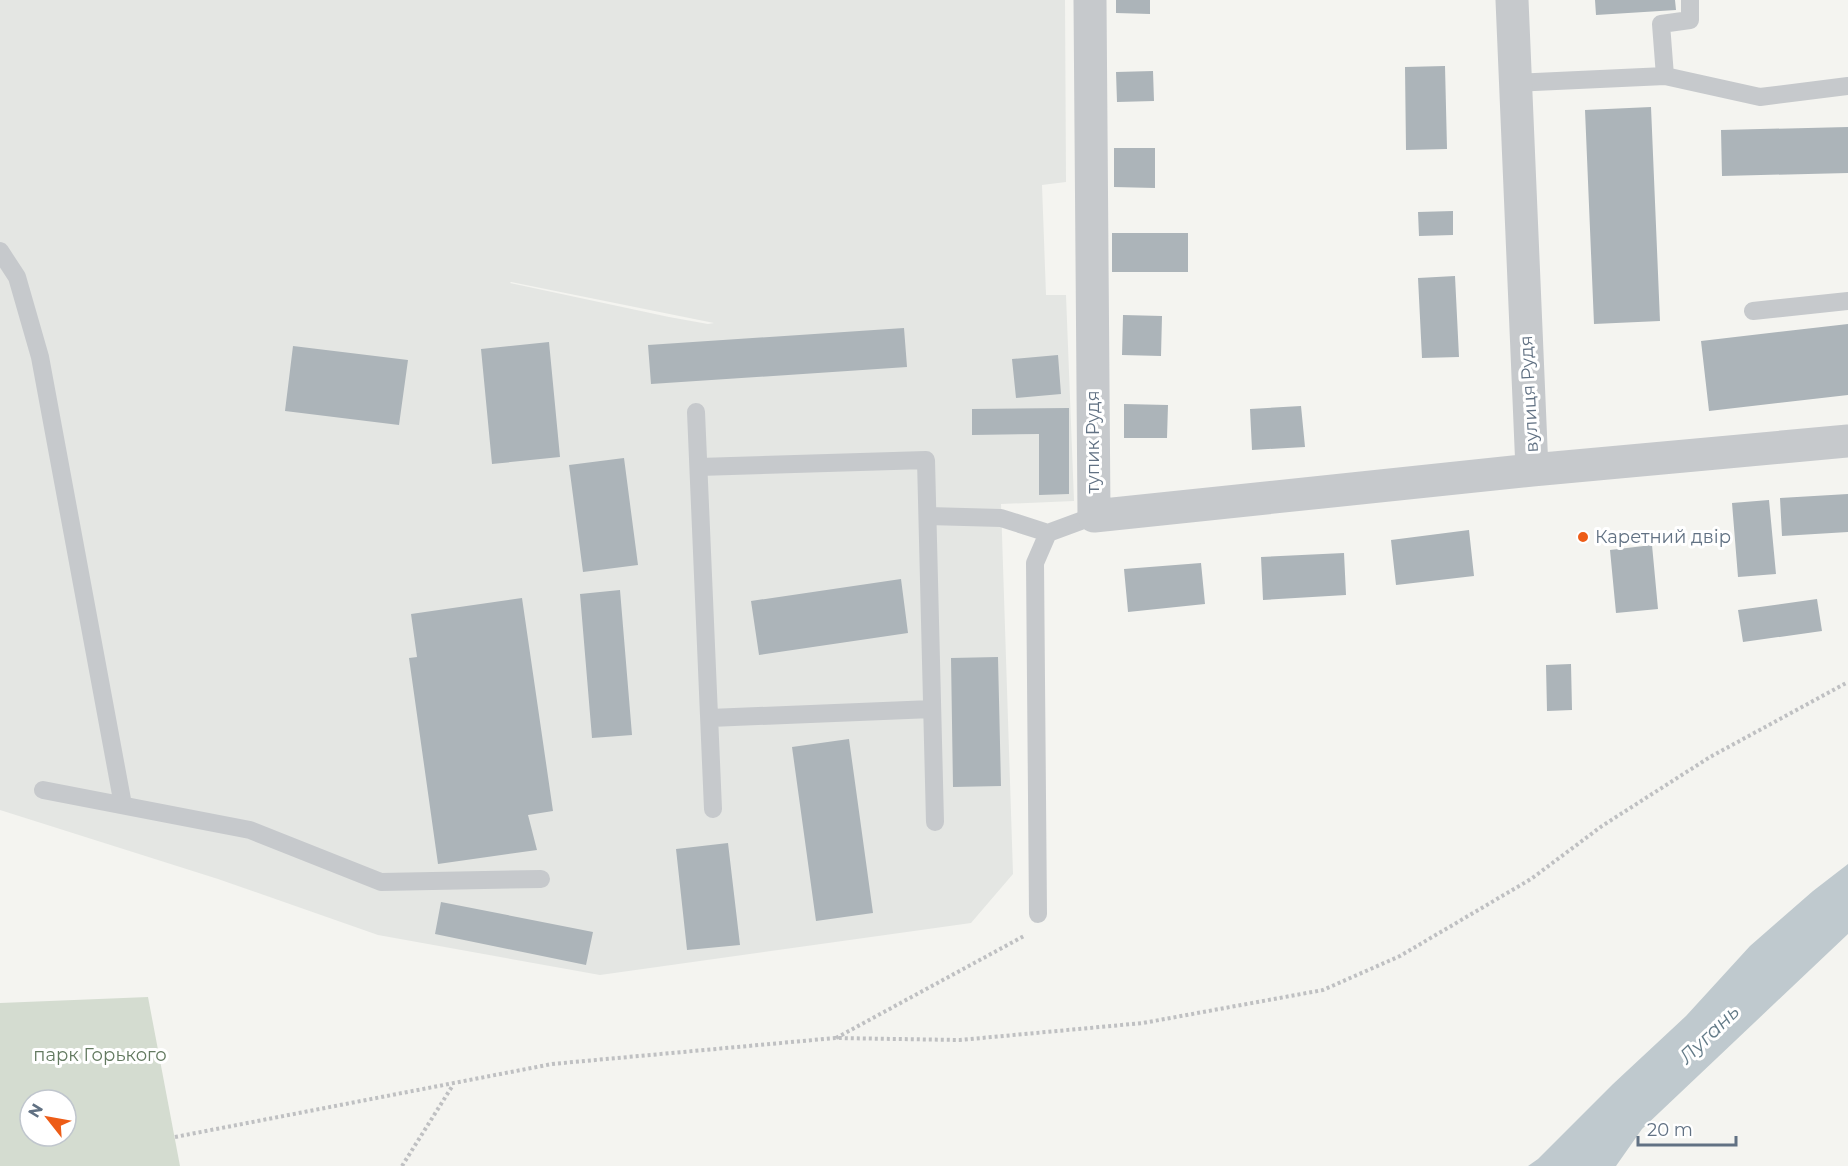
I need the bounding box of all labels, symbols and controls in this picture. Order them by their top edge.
street label: вулиця Рудя [1515,335,1543,453]
street label: тупик Рудя [1082,390,1104,494]
place label: Каретний двір [1595,526,1731,548]
marker: Каретний двір [1576,530,1590,544]
water label: Лугань [1673,1000,1744,1069]
park label: парк Горького [33,1044,167,1066]
north arrow [18,1088,78,1148]
text: N [24,1100,47,1121]
scale bar [1638,1109,1736,1147]
text: 20 m [1647,1119,1693,1141]

